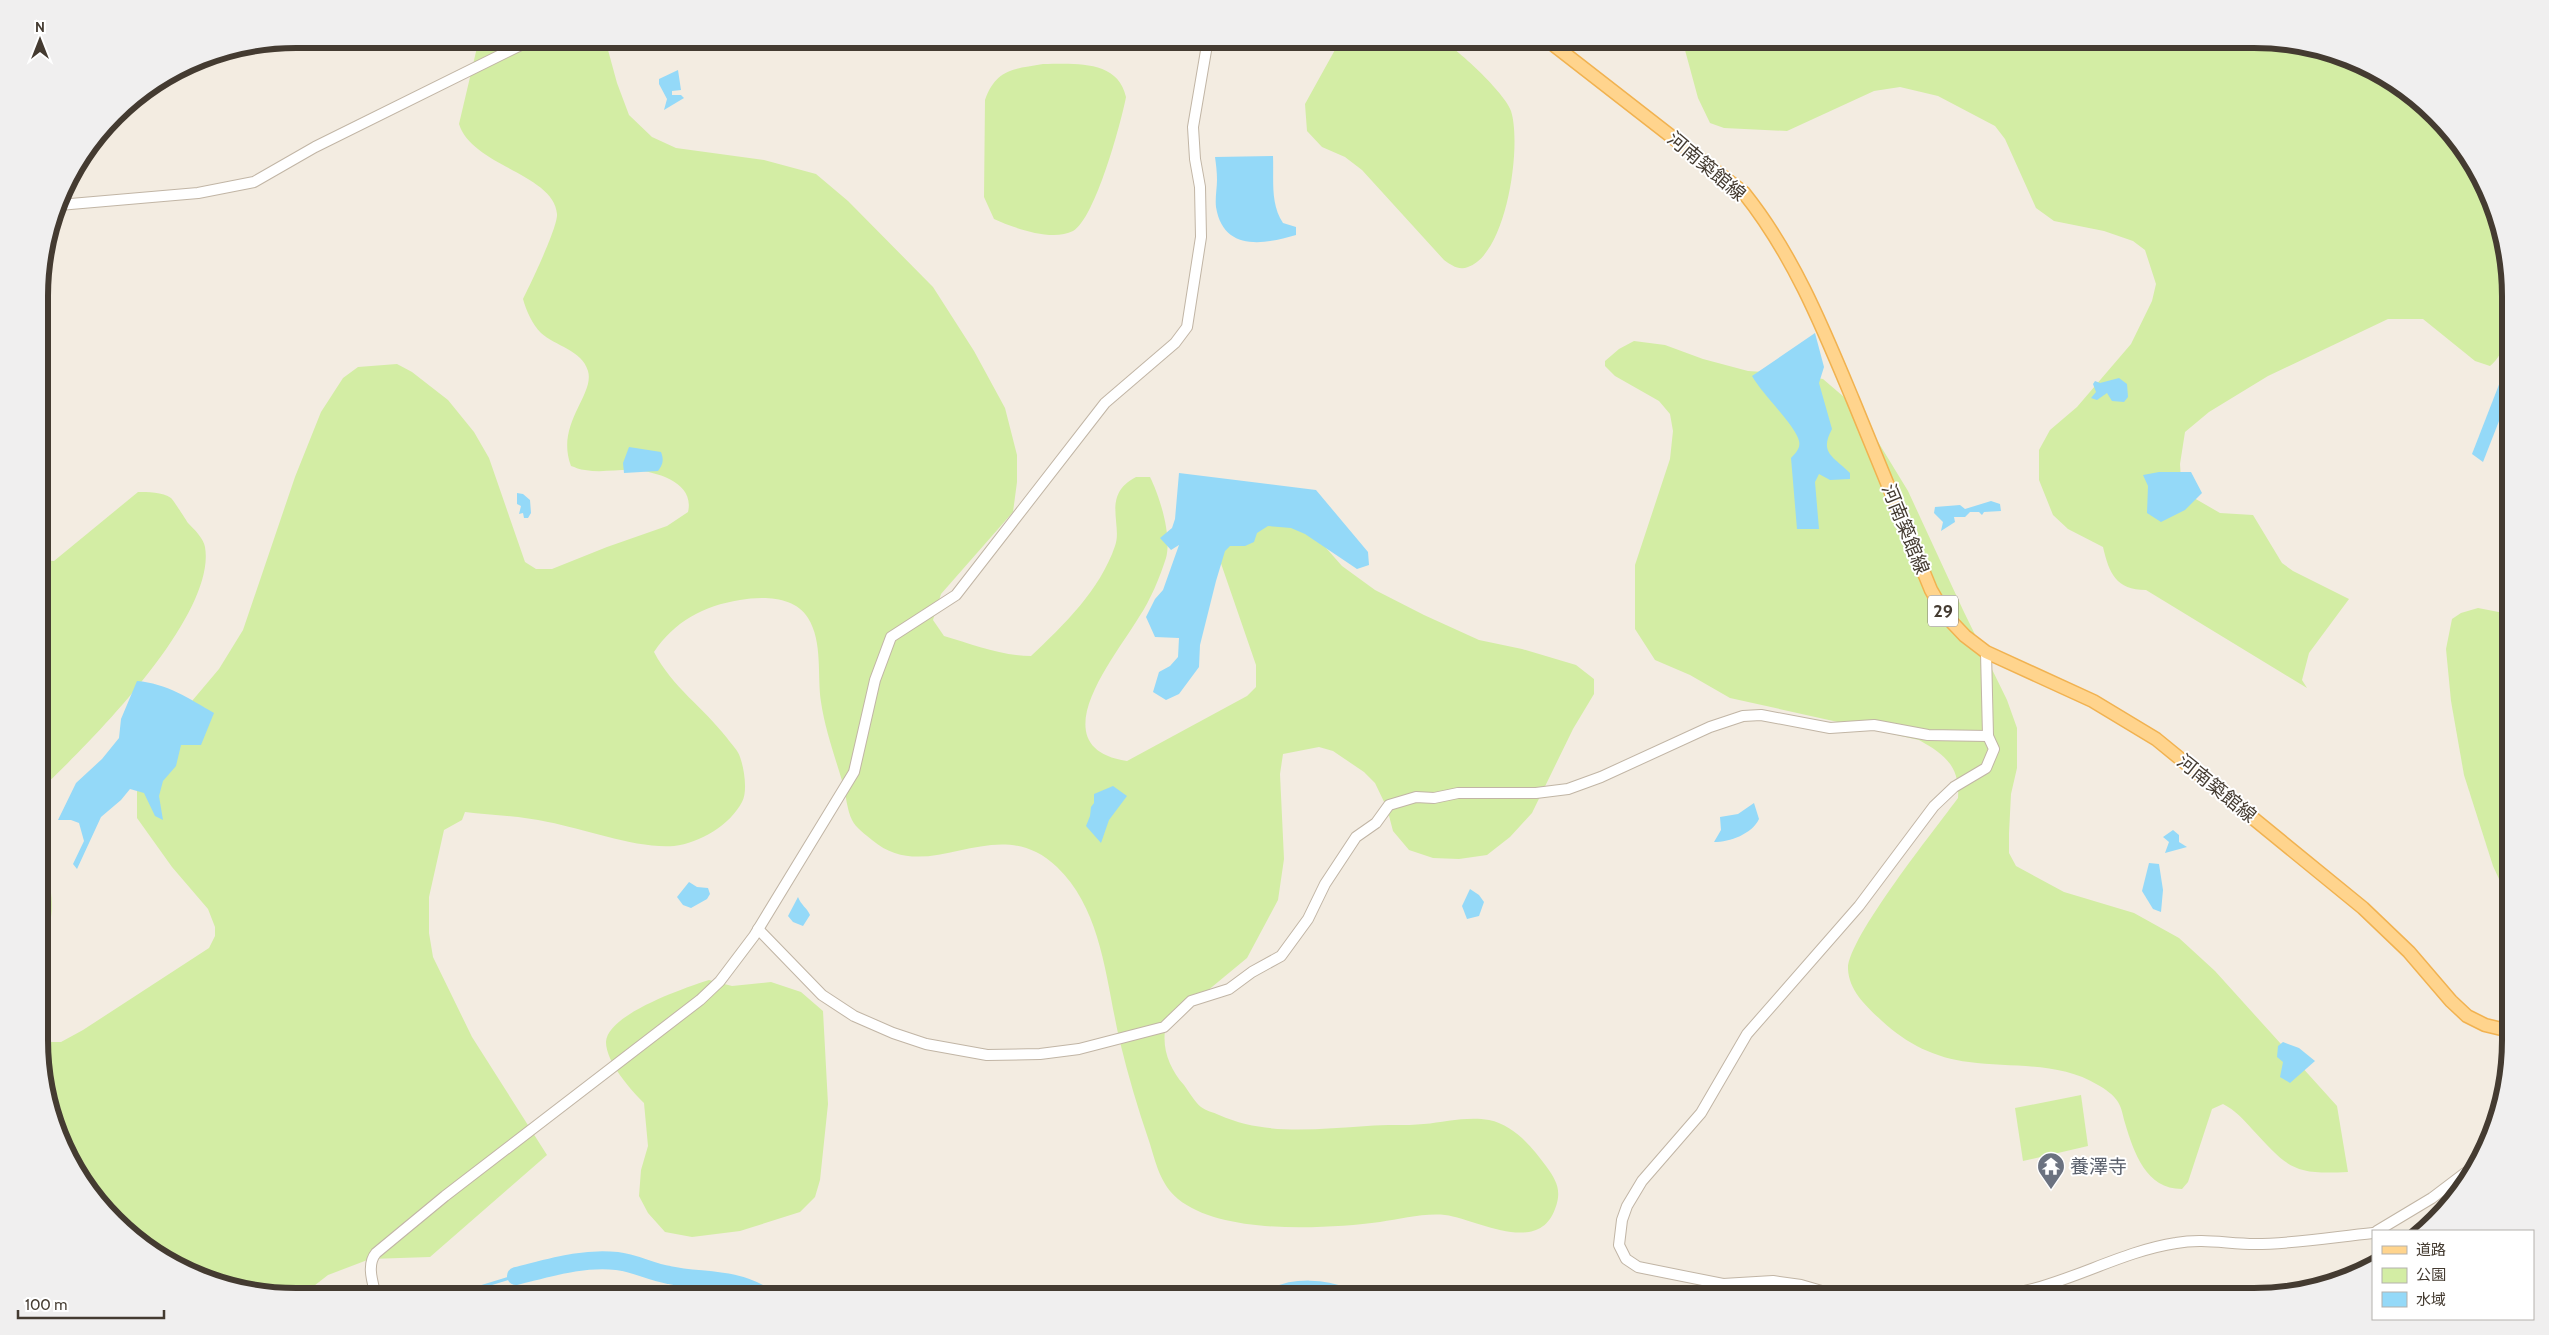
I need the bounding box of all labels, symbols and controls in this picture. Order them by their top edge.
north arrow [15,15,65,65]
text: N [35,18,45,36]
street label: 河南築館線 [1663,127,1750,206]
street label: 河南築館線 [1877,481,1934,578]
road number: 29 [1928,596,1958,626]
street label: 河南築館線 [2173,750,2261,827]
temple icon: 養澤寺 [2036,1151,2066,1190]
place label: 養澤寺 [2070,1155,2127,1178]
legend [2372,1230,2534,1320]
text: 道路 [2416,1241,2446,1259]
text: 公園 [2416,1266,2446,1284]
scale bar [18,1288,164,1320]
text: 水域 [2416,1291,2446,1309]
text: 100 m [25,1296,67,1314]

